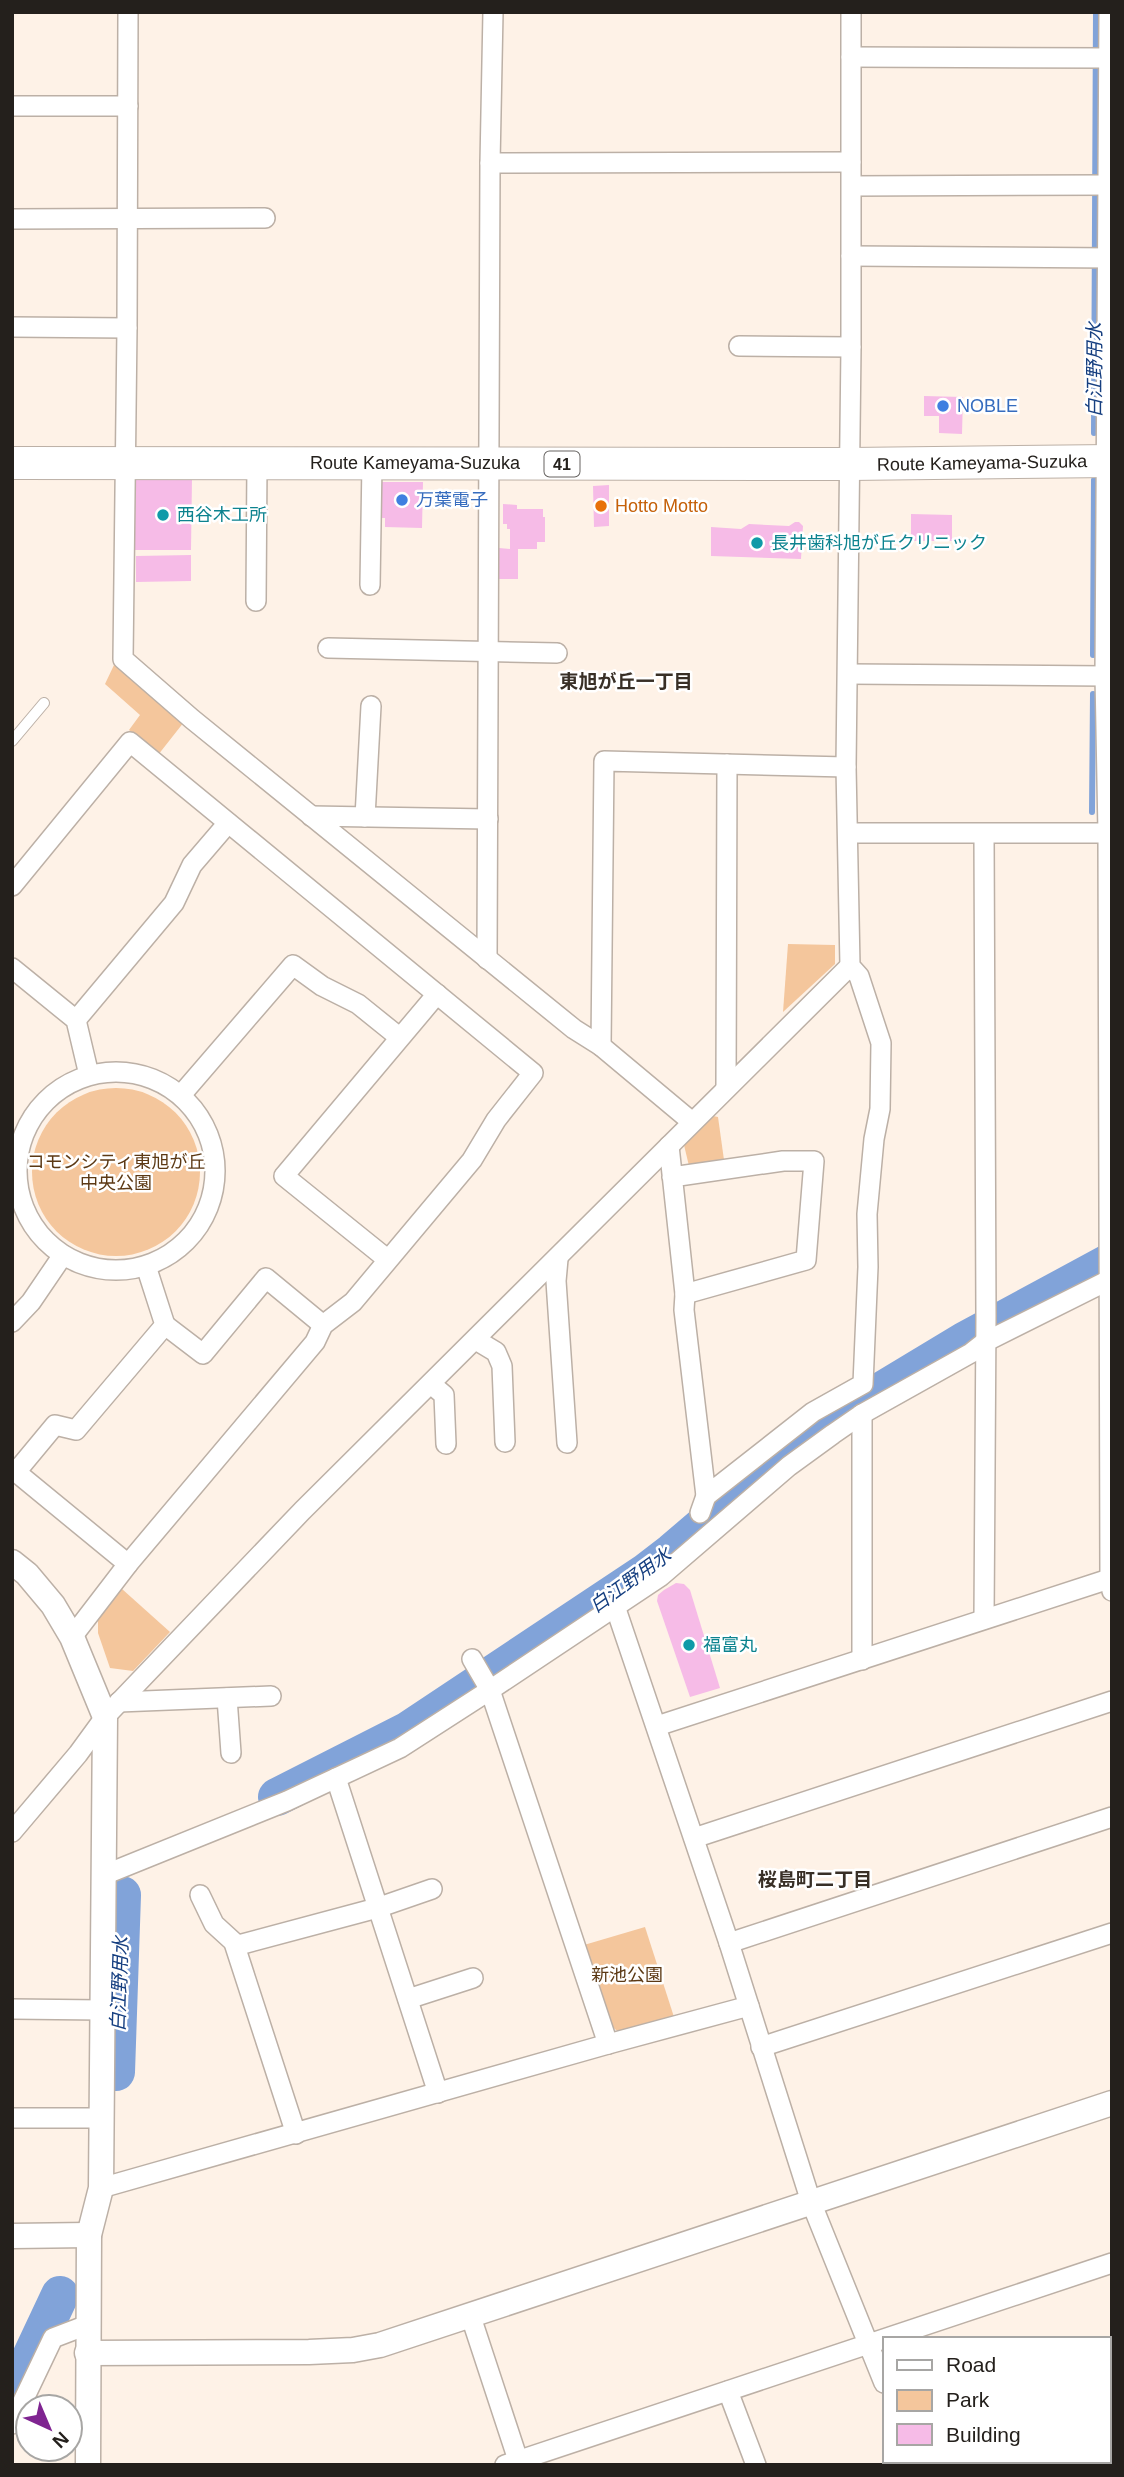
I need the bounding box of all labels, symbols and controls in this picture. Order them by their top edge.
water label: 白江野用水 [1084,321,1105,418]
place label: NOBLE [957,396,1018,416]
marker: NOBLE [935,398,951,414]
street label: Route Kameyama-Suzuka [877,451,1088,475]
road number: 41 [544,452,580,477]
street label: Route Kameyama-Suzuka [310,453,521,473]
place label: 万葉電子 [416,490,488,510]
marker: 万葉電子 [394,492,410,508]
place label: Hotto Motto [615,496,708,516]
marker: Hotto Motto [593,498,609,514]
place label: 西谷木工所 [177,505,267,525]
marker: 西谷木工所 [155,507,171,523]
place label: 長井歯科旭が丘クリニック [771,533,987,553]
marker: 長井歯科旭が丘クリニック [749,535,765,551]
district label: 東旭が丘一丁目 [559,671,693,692]
park label: コモンシティ東旭が丘 中央公園 [27,1152,205,1193]
water label: 白江野用水 [586,1543,677,1617]
place label: 福富丸 [703,1635,757,1655]
marker: 福富丸 [681,1637,697,1653]
district label: 桜島町二丁目 [758,1869,872,1890]
water label: 白江野用水 [107,1934,132,2032]
park label: 新池公園 [591,1965,663,1985]
legend [883,2337,1110,2463]
text: Road [946,2353,996,2376]
text: Park [946,2388,990,2411]
north arrow [14,2393,84,2463]
text: Building [946,2423,1021,2446]
text: N [48,2428,73,2452]

